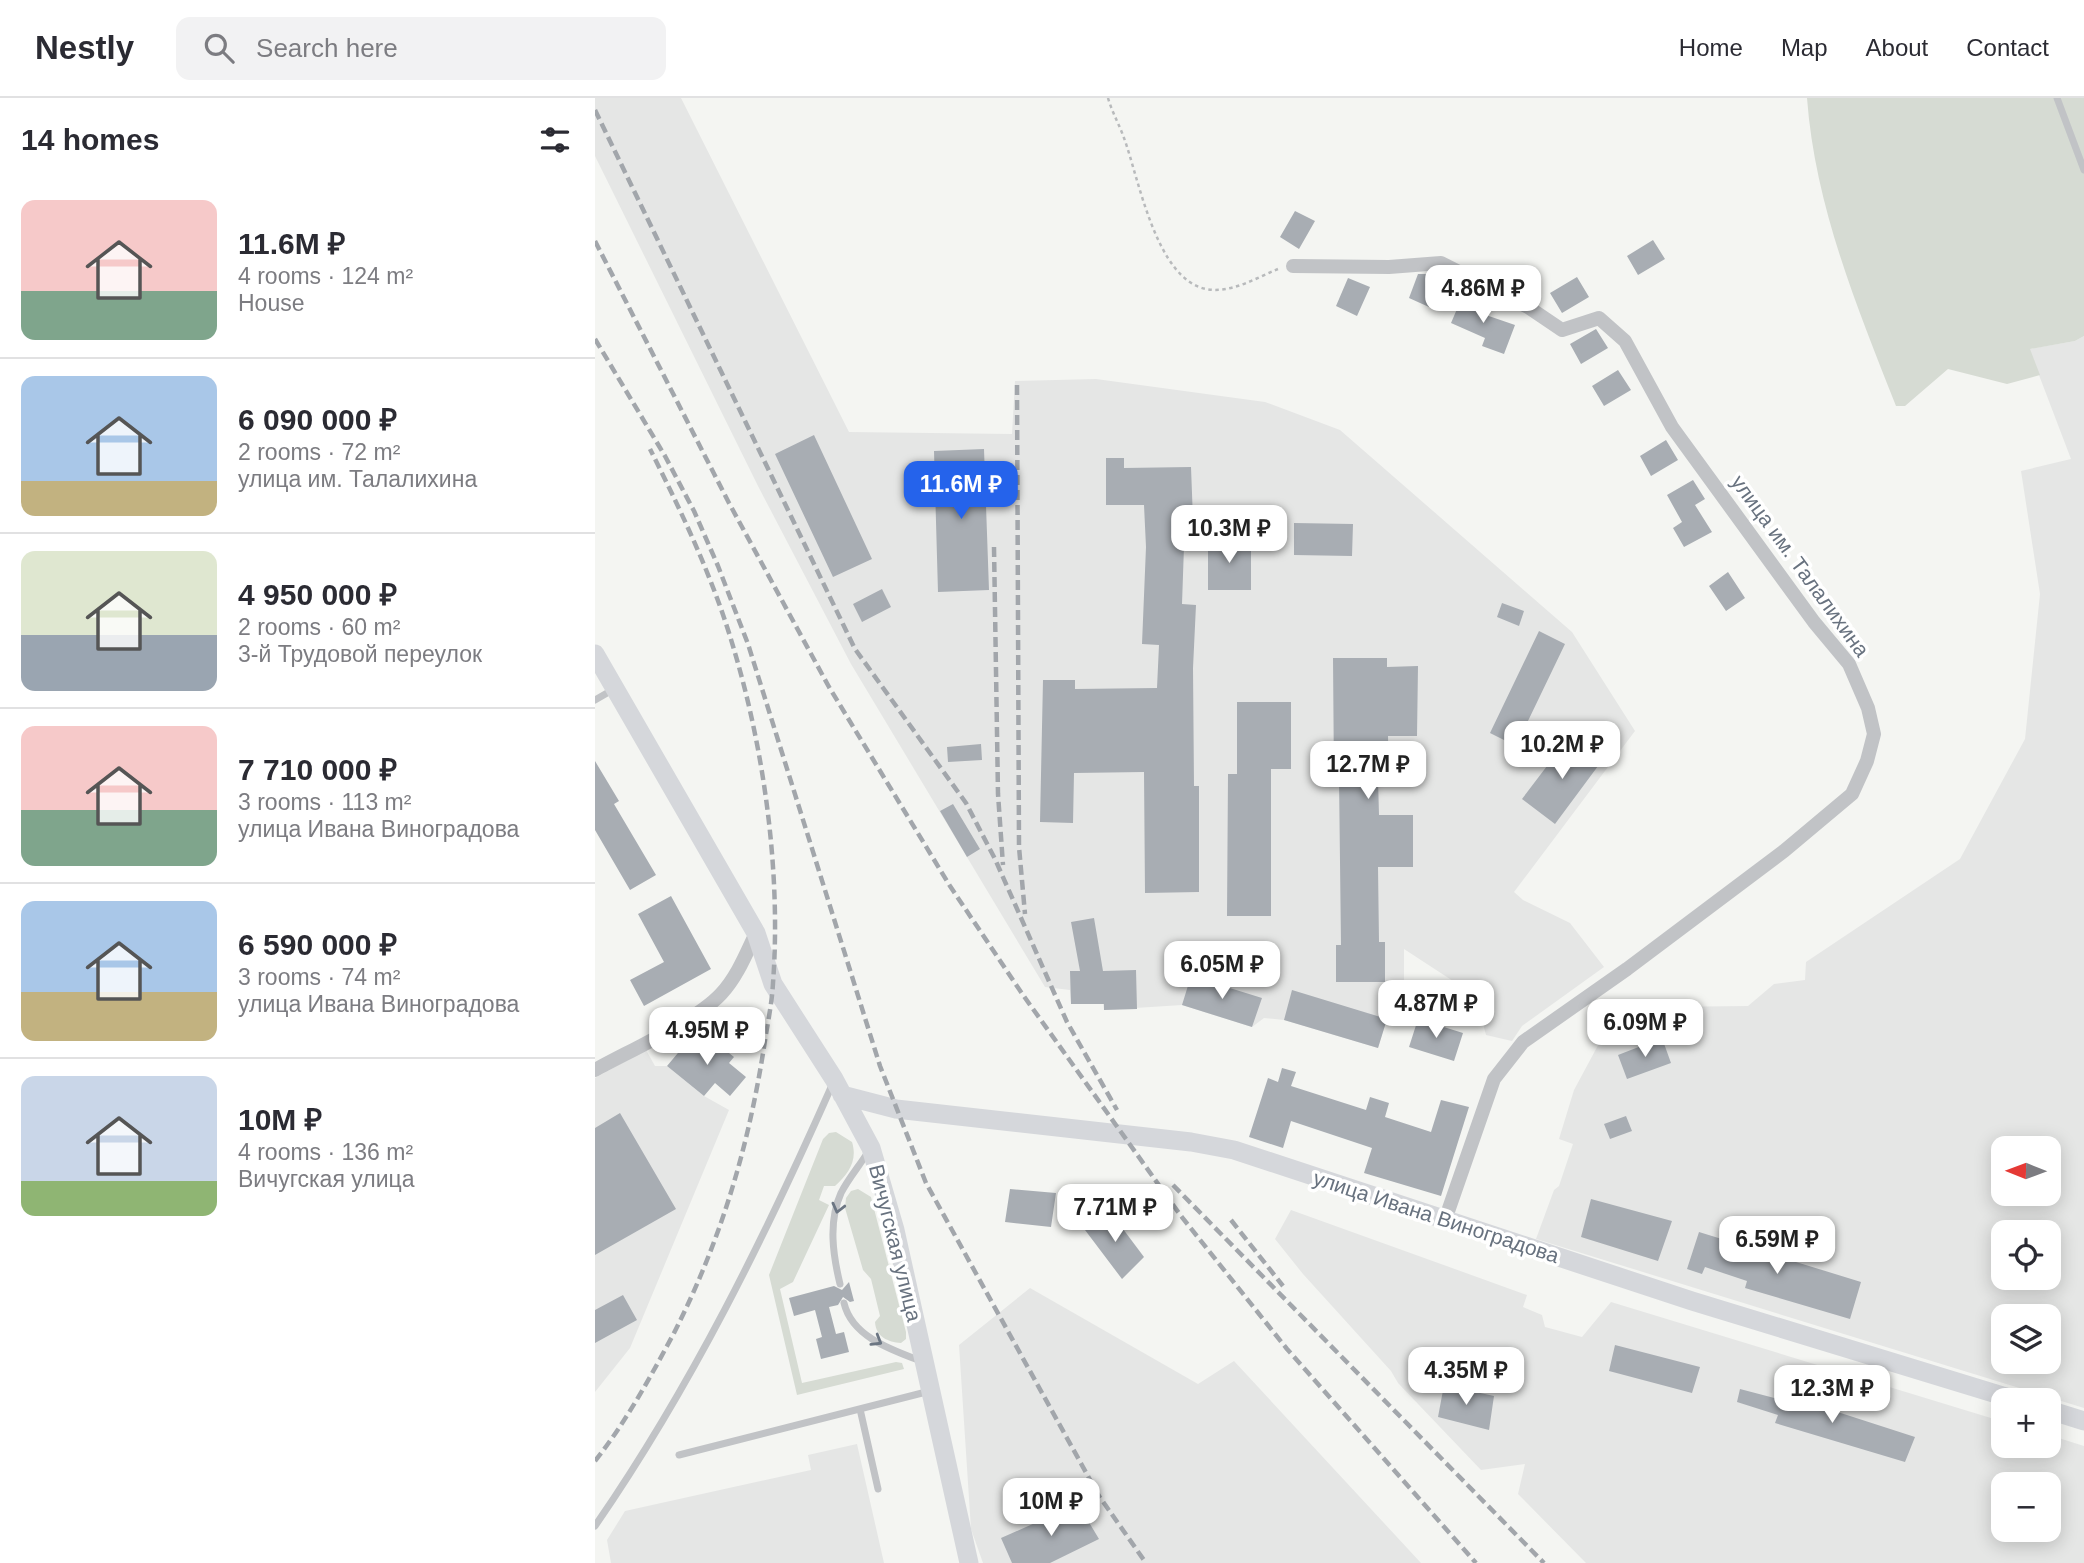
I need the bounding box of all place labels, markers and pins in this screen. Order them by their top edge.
pin: 4.86M ₽ [1418,266,1548,325]
pin: 11.6M ₽ [896,462,1026,521]
pin: 10.3M ₽ [1164,505,1294,565]
pin: 10.2M ₽ [1497,722,1627,781]
pin: 12.7M ₽ [1303,742,1433,801]
pin: 6.05M ₽ [1157,942,1287,1001]
pin: 4.87M ₽ [1371,981,1501,1040]
pin: 6.09M ₽ [1580,1000,1710,1059]
pin: 4.95M ₽ [642,1007,772,1067]
pin: 7.71M ₽ [1050,1184,1180,1244]
pin: 6.59M ₽ [1712,1216,1842,1276]
pin: 4.35M ₽ [1401,1348,1531,1407]
pin: 12.3M ₽ [1767,1366,1897,1425]
pin: 10M ₽ [1002,1478,1100,1538]

